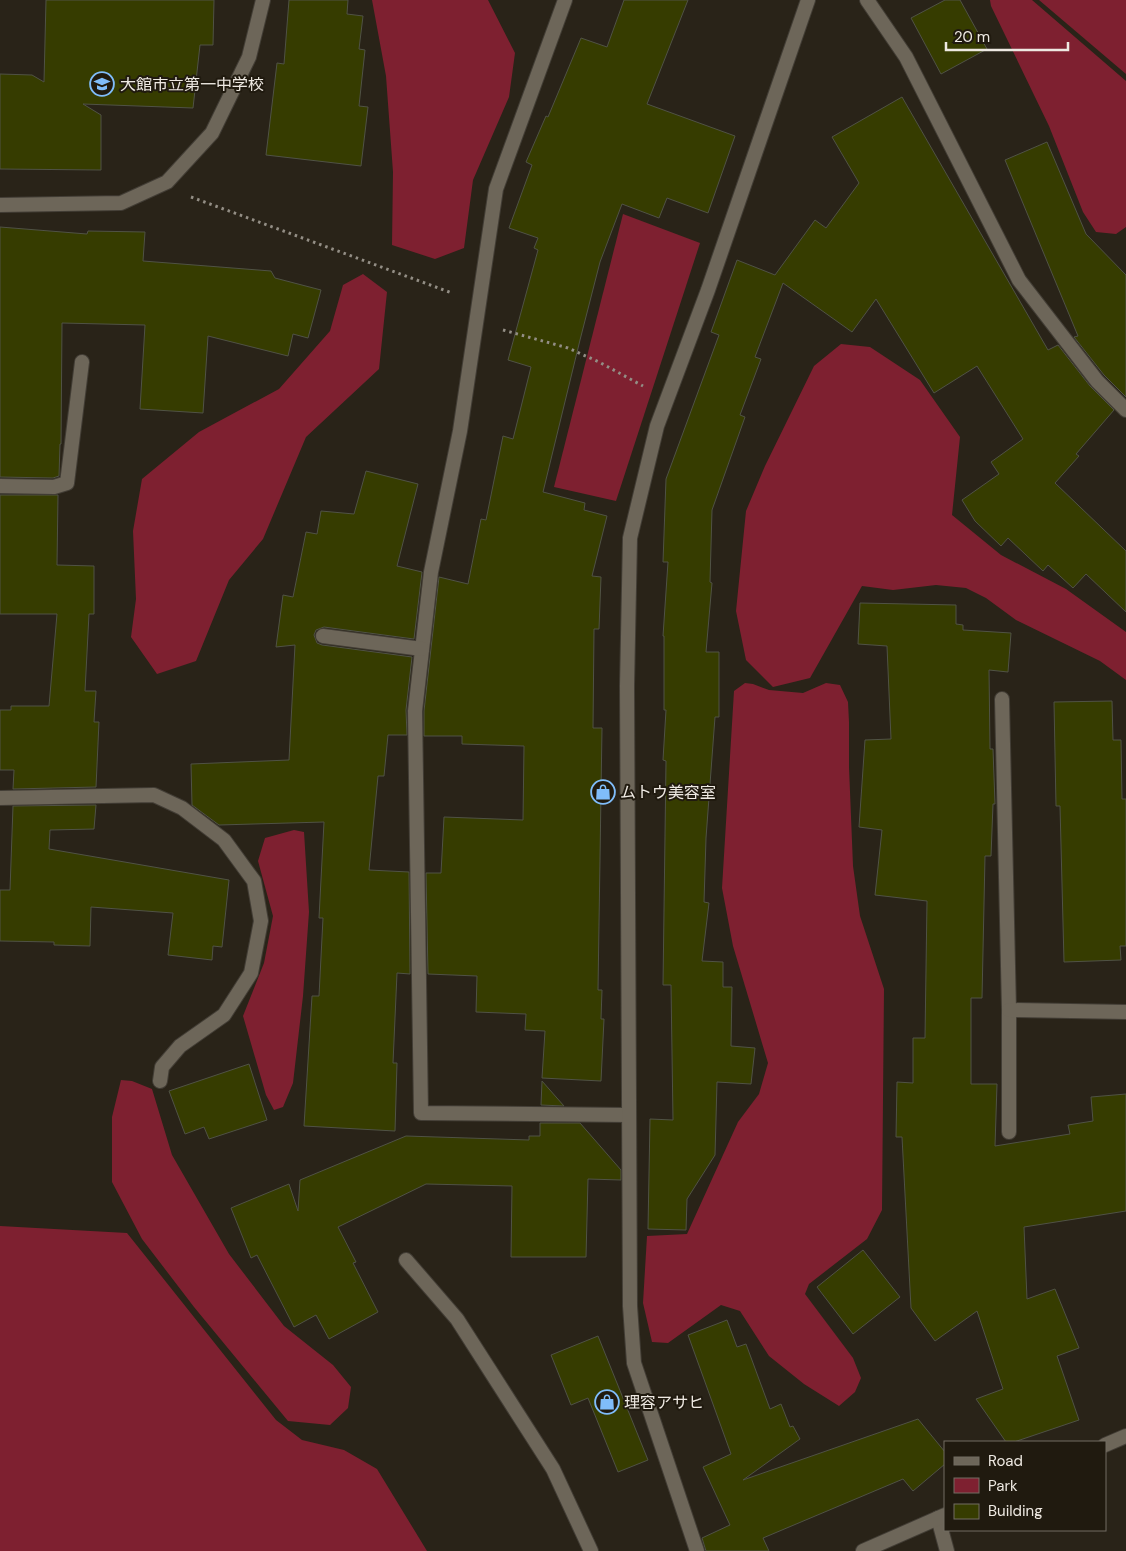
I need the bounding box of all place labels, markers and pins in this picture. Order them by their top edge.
school or university icon: 大館市立第一中学校 [89,71,115,97]
place label: 大館市立第一中学校 [120,74,264,95]
shop icon: ムトウ美容室 [590,779,616,805]
place label: ムトウ美容室 [620,782,716,803]
shop icon: 理容アサヒ [594,1389,620,1415]
place label: 理容アサヒ [624,1392,704,1413]

